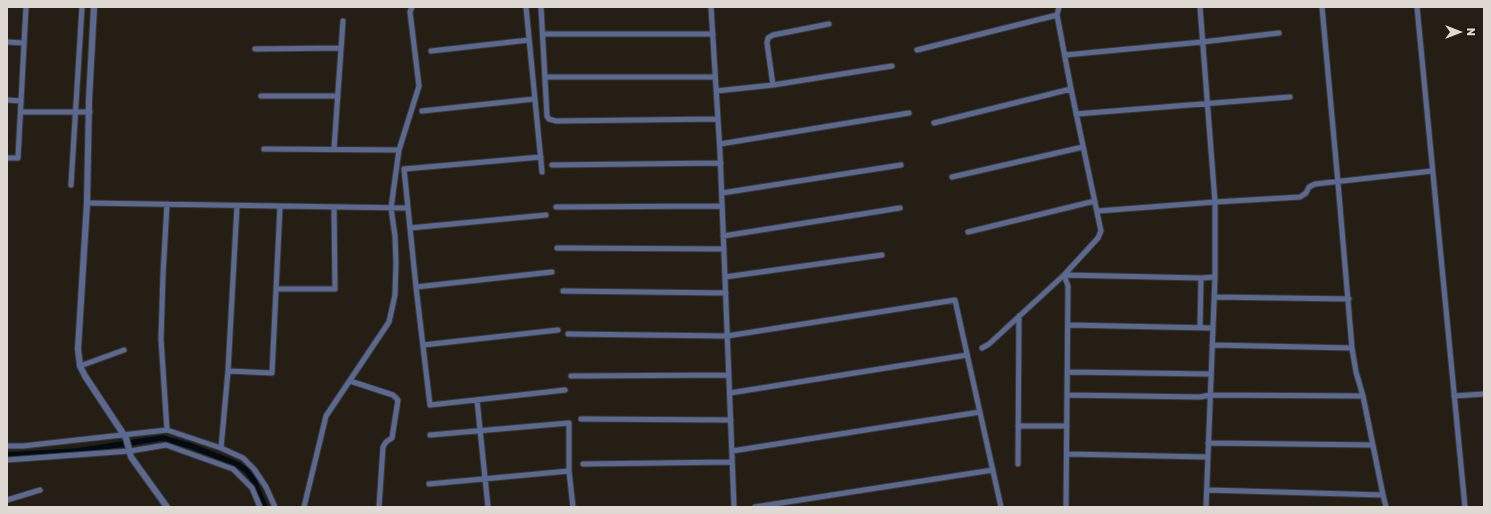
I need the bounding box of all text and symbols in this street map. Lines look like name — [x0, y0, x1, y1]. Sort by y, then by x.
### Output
north arrow — [1439, 12, 1479, 52]
text: N — [1465, 28, 1478, 36]

